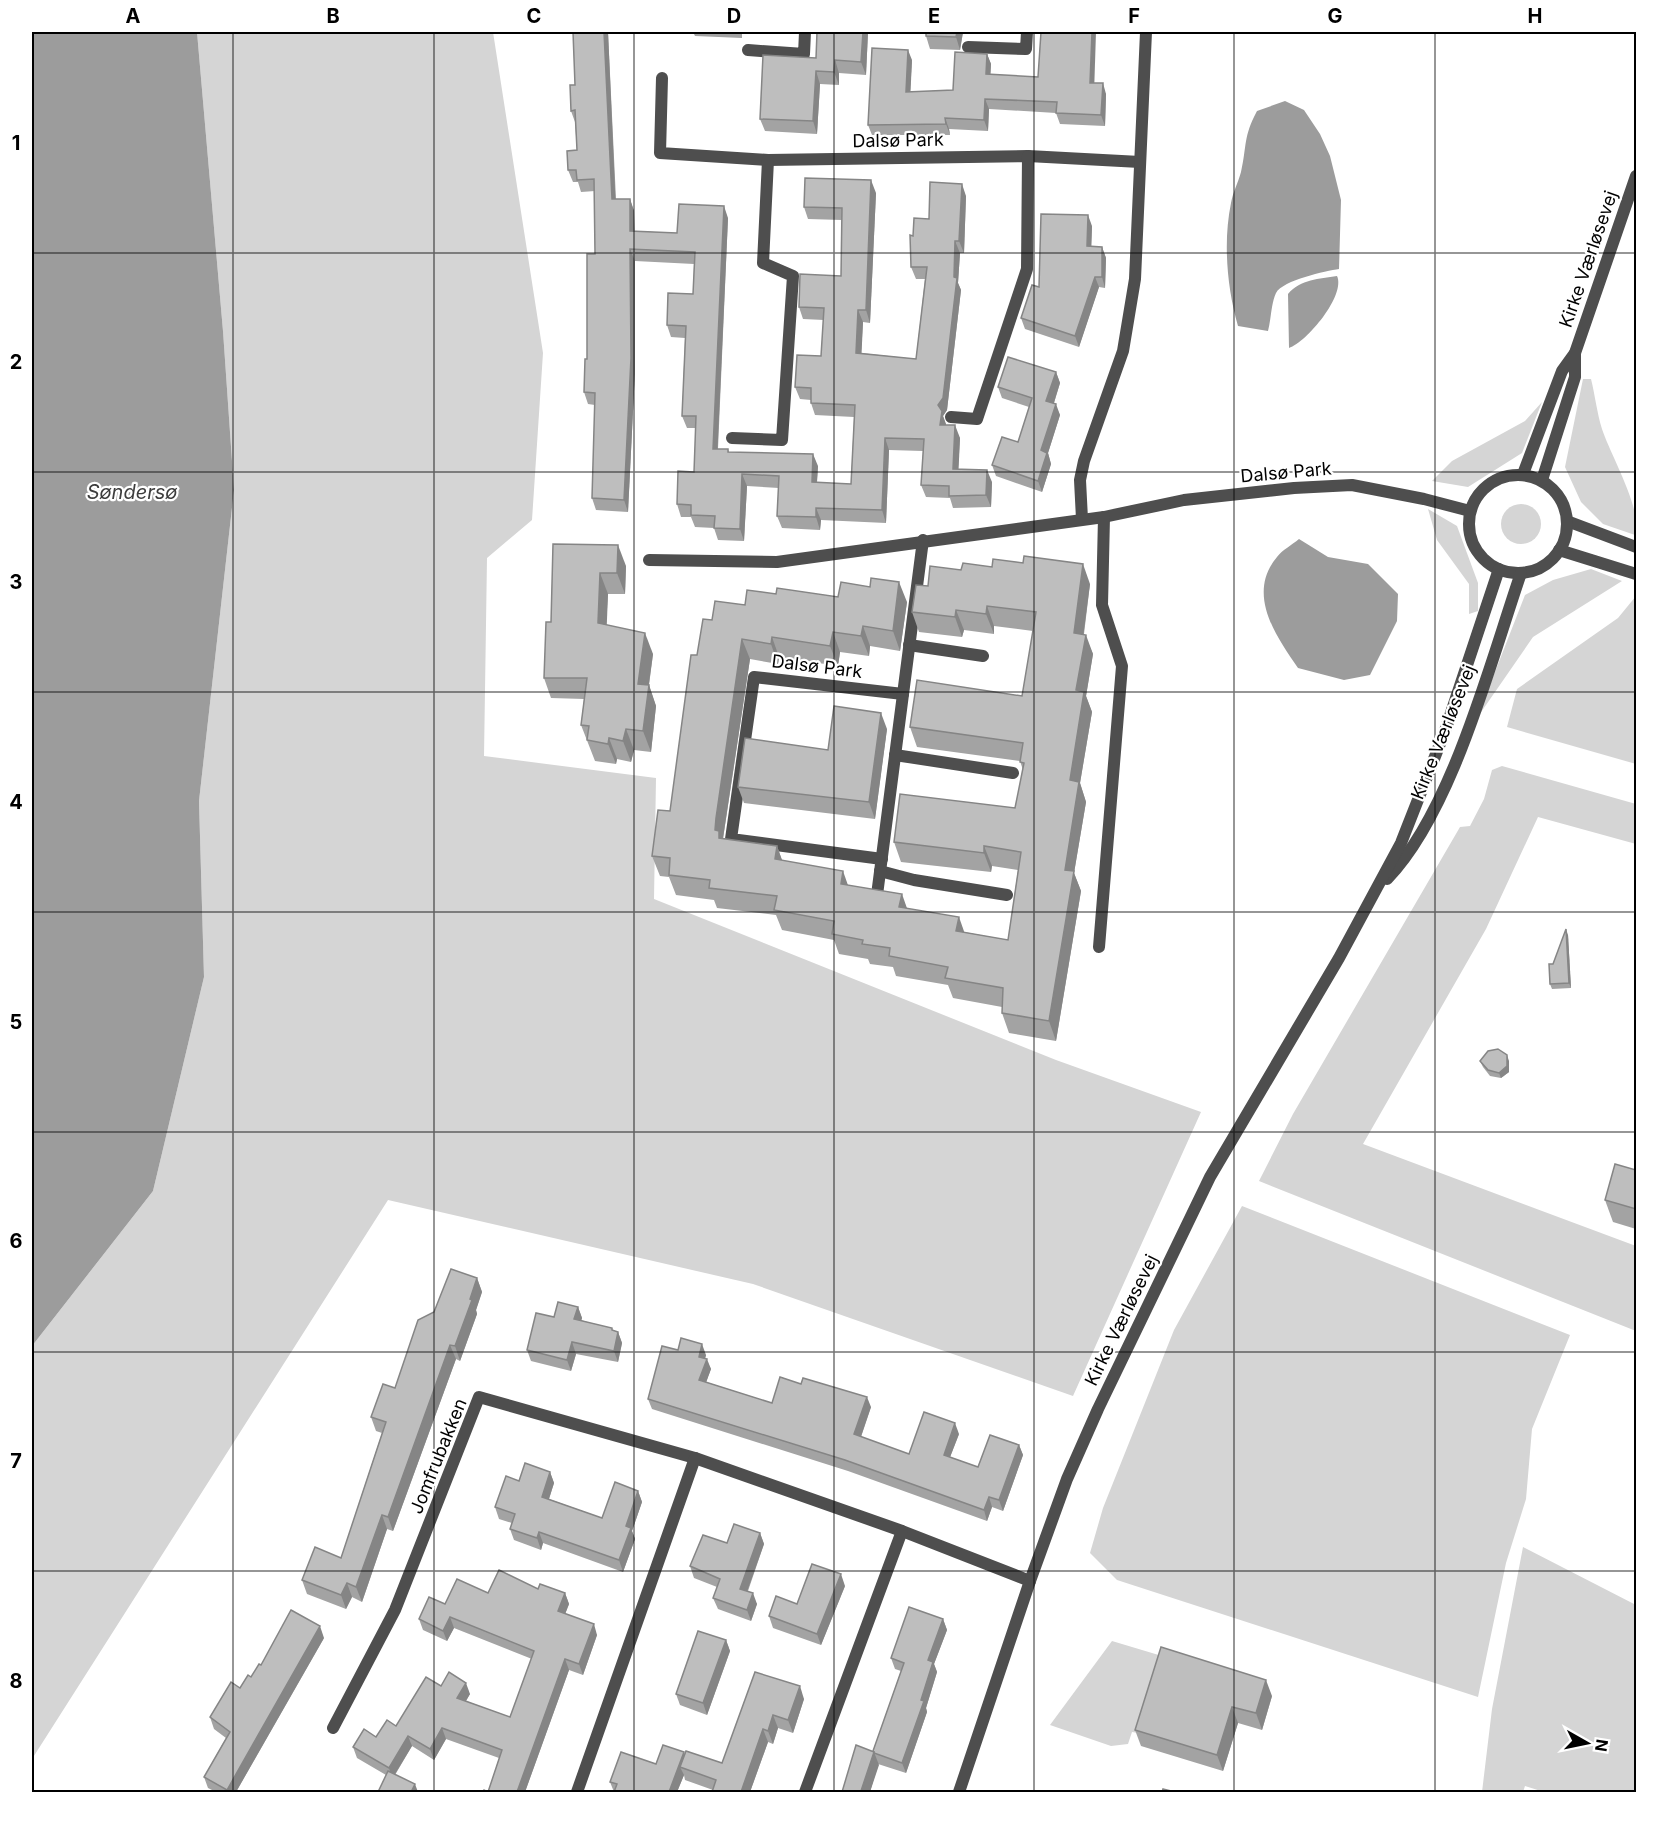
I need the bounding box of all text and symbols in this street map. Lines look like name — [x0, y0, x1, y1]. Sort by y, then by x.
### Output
text: A — [126, 4, 141, 28]
text: B — [326, 4, 340, 28]
text: C — [527, 4, 541, 28]
text: D — [727, 4, 741, 28]
text: E — [928, 4, 940, 28]
text: F — [1128, 4, 1140, 28]
text: G — [1327, 4, 1343, 28]
text: H — [1528, 4, 1542, 28]
street label: Dalsø Park — [852, 129, 944, 151]
text: 1 — [12, 131, 20, 155]
street label: Kirke Værløsevej — [1555, 188, 1621, 330]
text: 2 — [10, 350, 22, 374]
street label: Dalsø Park — [1240, 458, 1333, 486]
water label: Søndersø — [87, 480, 177, 504]
text: 3 — [10, 570, 22, 594]
street label: Dalsø Park — [770, 650, 864, 682]
street label: Kirke Værløsevej — [1406, 662, 1480, 802]
text: 4 — [9, 790, 23, 814]
text: 5 — [10, 1010, 22, 1034]
text: 6 — [10, 1229, 23, 1253]
street label: Kirke Værløsevej — [1080, 1251, 1162, 1389]
street label: Jomfrubakken — [405, 1395, 471, 1517]
text: 7 — [10, 1449, 22, 1473]
text: 8 — [9, 1669, 23, 1693]
north arrow — [1557, 1713, 1617, 1773]
text: N — [1591, 1738, 1613, 1753]

